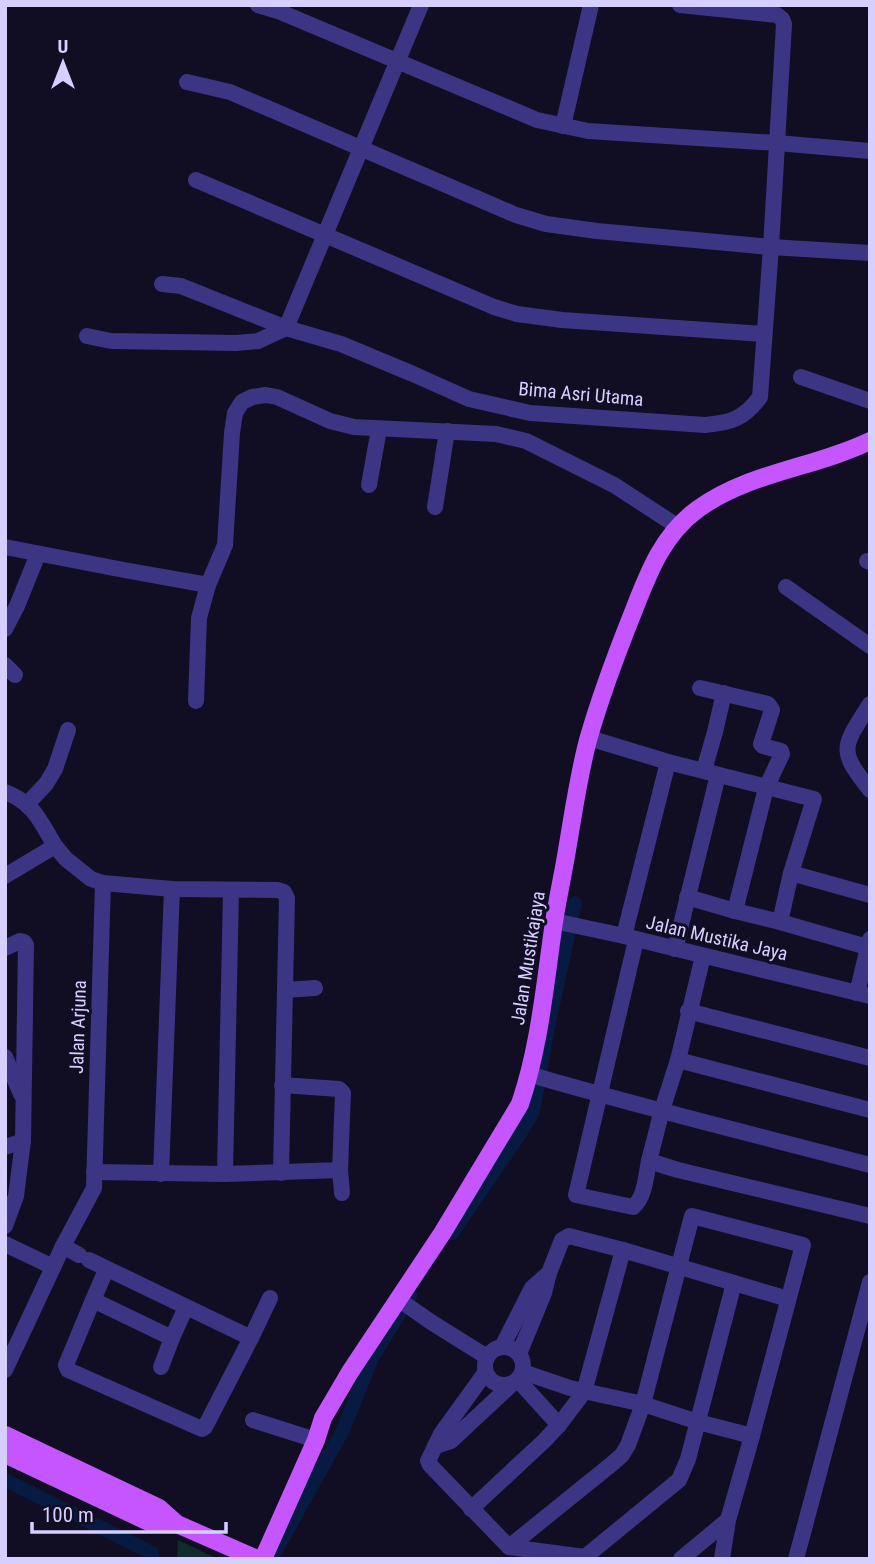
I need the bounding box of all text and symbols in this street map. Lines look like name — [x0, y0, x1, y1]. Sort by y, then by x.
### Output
north arrow — [28, 28, 98, 98]
text: U — [58, 35, 68, 58]
street label: Bima Asri Utama — [518, 377, 644, 411]
street label: Jalan Mustikajaya — [506, 889, 550, 1027]
street label: Jalan Mustika Jaya — [644, 911, 790, 965]
street label: Jalan Arjuna — [65, 980, 91, 1074]
scale bar — [32, 1490, 226, 1534]
text: 100 m — [42, 1503, 94, 1527]

